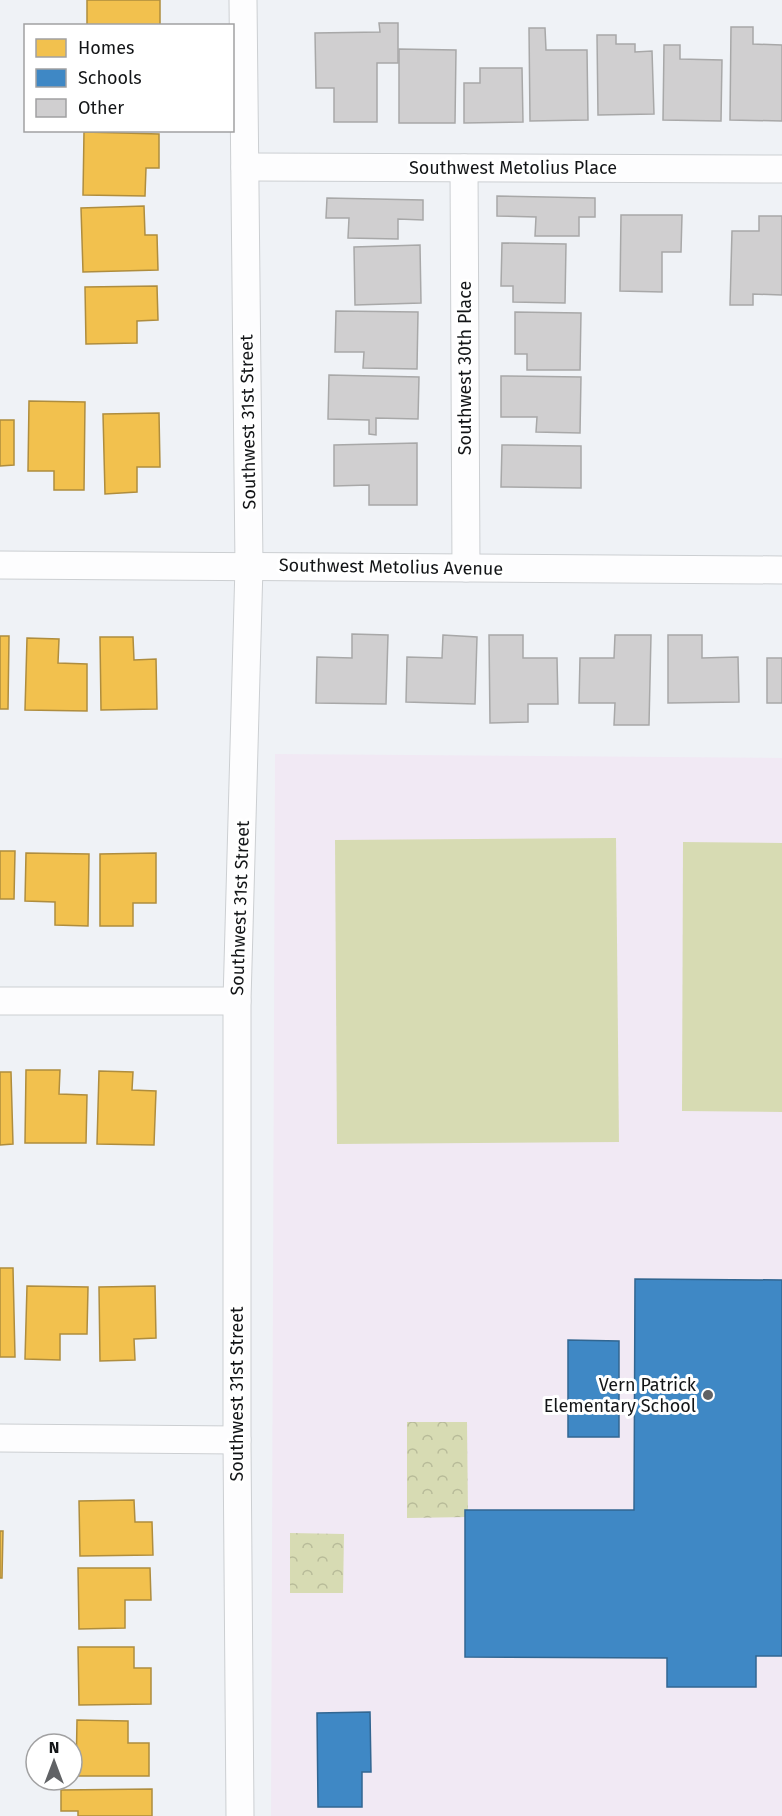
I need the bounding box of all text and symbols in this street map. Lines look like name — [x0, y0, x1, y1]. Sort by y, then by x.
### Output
legend — [24, 24, 234, 132]
text: Homes — [78, 37, 134, 59]
text: Schools — [78, 67, 142, 89]
text: Other — [78, 97, 124, 119]
street label: Southwest Metolius Place — [409, 157, 617, 179]
street label: Southwest 30th Place — [454, 281, 476, 455]
street label: Southwest 31st Street — [235, 334, 261, 510]
street label: Southwest Metolius Avenue — [279, 554, 503, 580]
street label: Southwest 31st Street — [226, 820, 254, 996]
street label: Southwest 31st Street — [226, 1306, 248, 1482]
place label: Vern Patrick Elementary School — [544, 1374, 697, 1417]
marker: Vern Patrick Elementary School — [701, 1388, 715, 1402]
north arrow — [24, 1732, 84, 1792]
text: N — [49, 1738, 59, 1757]

